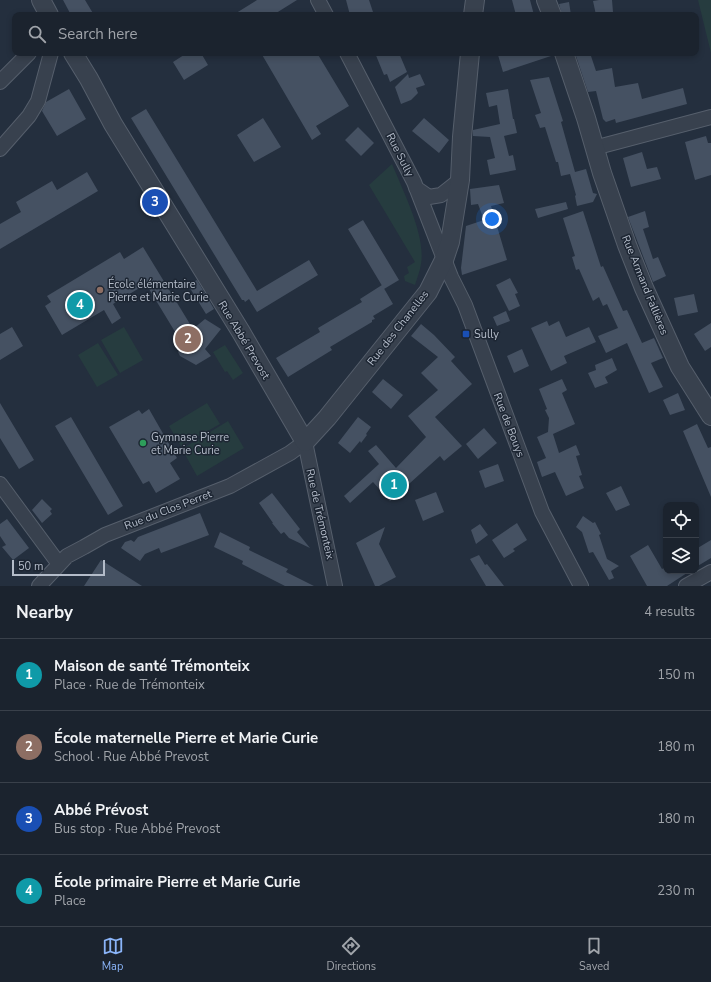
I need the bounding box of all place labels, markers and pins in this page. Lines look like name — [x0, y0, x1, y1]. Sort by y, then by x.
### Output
pin: 3 — [142, 187, 168, 217]
place label: École élémentaire Pierre et Marie Curie — [108, 276, 209, 305]
marker: École élémentaire Pierre et Marie Curie — [95, 285, 105, 295]
pin: 4 — [67, 290, 93, 320]
pin: 2 — [175, 324, 201, 354]
place label: Sully — [474, 327, 499, 342]
marker: Sully — [461, 329, 471, 339]
place label: Gymnase Pierre et Marie Curie — [151, 430, 229, 458]
marker: Gymnase Pierre et Marie Curie — [138, 438, 148, 448]
pin: 1 — [381, 470, 407, 500]

